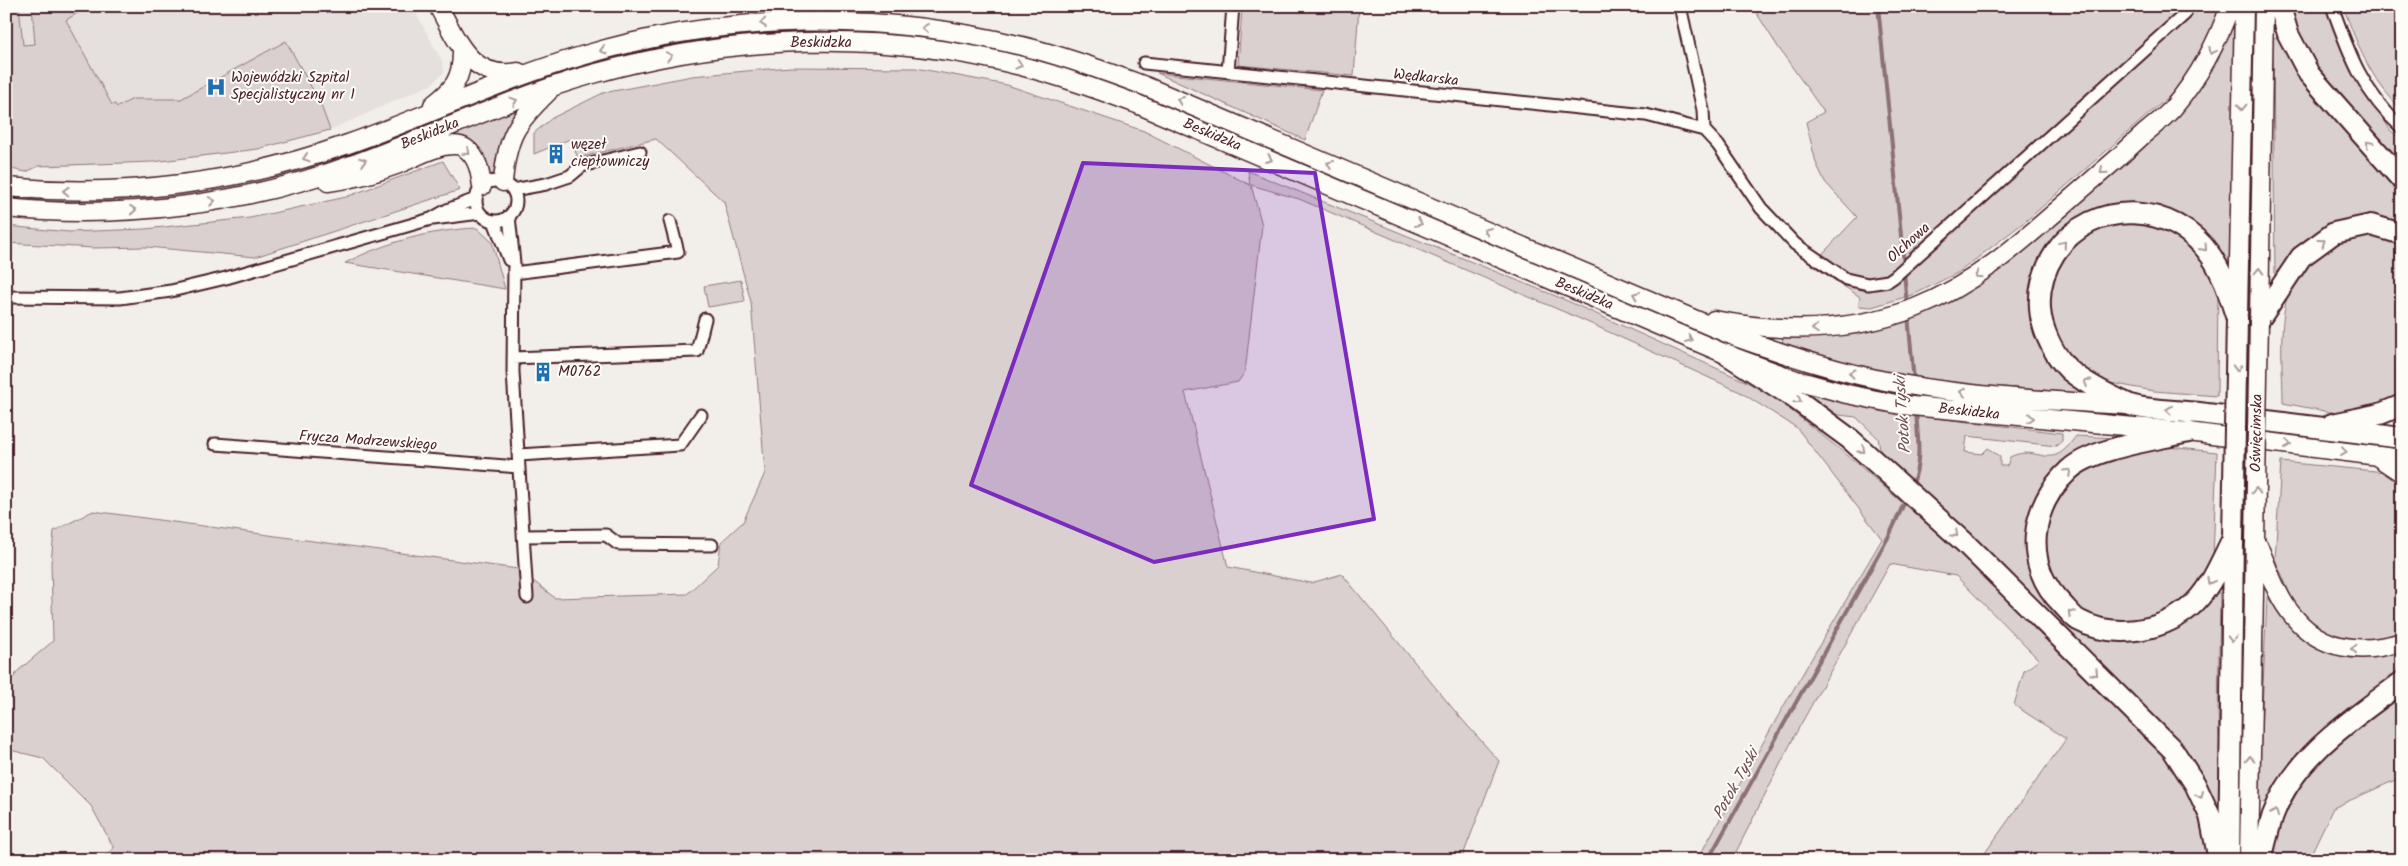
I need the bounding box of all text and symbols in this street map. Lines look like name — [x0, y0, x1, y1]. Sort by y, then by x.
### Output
one-way arrow — [759, 18, 767, 29]
one-way arrow — [921, 23, 929, 34]
street label: Beskidzka — [790, 31, 852, 55]
one-way arrow — [599, 44, 607, 55]
one-way arrow — [2208, 46, 2218, 55]
one-way arrow — [664, 52, 673, 62]
one-way arrow — [1015, 60, 1023, 70]
street label: Wędkarska — [1392, 63, 1460, 93]
place label: Wojewódzki Szpital Specjalistyczny nr 1 — [231, 66, 355, 107]
hospital icon: Wojewódzki Szpital Specjalistyczny nr 1 — [205, 76, 227, 98]
one-way arrow — [1176, 96, 1185, 107]
one-way arrow — [510, 97, 518, 107]
one-way arrow — [2237, 104, 2247, 112]
street label: Beskidzka — [397, 111, 463, 157]
street label: Beskidzka — [1179, 112, 1245, 158]
place label: węzeł ciepłowniczy — [571, 133, 650, 174]
one-way arrow — [2366, 141, 2375, 150]
building icon: węzeł ciepłowniczy — [545, 143, 567, 165]
one-way arrow — [462, 146, 471, 155]
one-way arrow — [302, 152, 311, 162]
one-way arrow — [1264, 153, 1273, 164]
one-way arrow — [359, 156, 367, 166]
one-way arrow — [1326, 159, 1335, 170]
one-way arrow — [2100, 165, 2109, 174]
one-way arrow — [62, 185, 70, 196]
one-way arrow — [207, 196, 216, 206]
one-way arrow — [129, 204, 137, 215]
one-way arrow — [1414, 216, 1423, 227]
street label: Olchowa — [1882, 217, 1936, 269]
one-way arrow — [1483, 227, 1492, 238]
one-way arrow — [2316, 239, 2325, 248]
one-way arrow — [2057, 241, 2065, 250]
one-way arrow — [2198, 242, 2207, 251]
one-way arrow — [2254, 267, 2264, 274]
one-way arrow — [1975, 268, 1984, 278]
street label: Beskidzka — [1551, 271, 1617, 317]
one-way arrow — [1632, 291, 1641, 301]
one-way arrow — [1810, 323, 1818, 334]
one-way arrow — [1684, 333, 1693, 343]
place label: M0762 — [558, 360, 601, 384]
building icon: M0762 — [532, 361, 554, 383]
one-way arrow — [2231, 364, 2242, 372]
one-way arrow — [1847, 368, 1856, 379]
water label: Potok Tyski — [1888, 372, 1918, 455]
one-way arrow — [2084, 379, 2093, 389]
one-way arrow — [1959, 387, 1967, 398]
one-way arrow — [1793, 394, 1802, 403]
street label: Oświęcimska — [2244, 394, 2270, 472]
street label: Beskidzka — [1937, 397, 2001, 427]
one-way arrow — [2165, 405, 2173, 416]
one-way arrow — [2027, 413, 2035, 424]
street label: Frycza Modrzewskiego — [298, 424, 438, 458]
one-way arrow — [2284, 439, 2292, 449]
one-way arrow — [1856, 444, 1865, 453]
one-way arrow — [2341, 446, 2349, 457]
one-way arrow — [2062, 469, 2071, 478]
one-way arrow — [2251, 487, 2261, 494]
one-way arrow — [1949, 528, 1958, 536]
one-way arrow — [2206, 576, 2216, 585]
one-way arrow — [2068, 610, 2077, 619]
one-way arrow — [2227, 636, 2237, 643]
one-way arrow — [2350, 643, 2358, 654]
one-way arrow — [2090, 667, 2099, 676]
water label: Potok Tyski — [1706, 741, 1767, 824]
one-way arrow — [2245, 754, 2255, 762]
one-way arrow — [2194, 790, 2205, 799]
one-way arrow — [2269, 809, 2279, 818]

